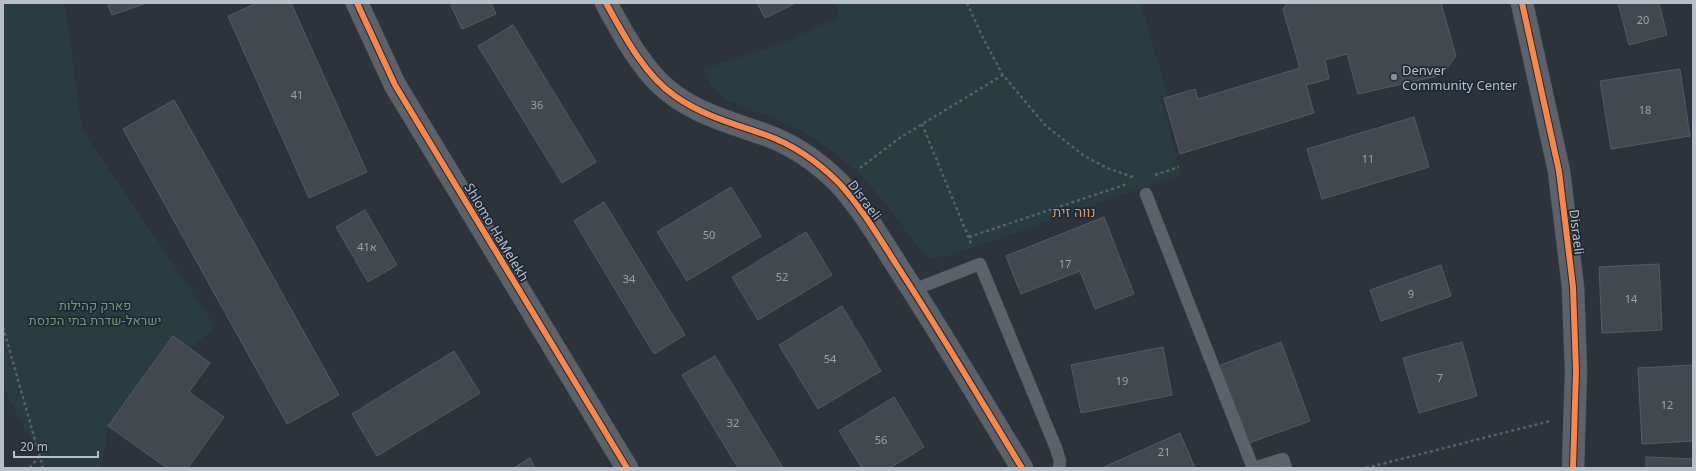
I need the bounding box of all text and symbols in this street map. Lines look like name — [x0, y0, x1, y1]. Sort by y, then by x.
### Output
house number: 20 — [1637, 12, 1649, 27]
place label: Denver Community Center — [1402, 61, 1518, 94]
marker: Denver Community Center — [1389, 72, 1399, 82]
house number: 41 — [291, 87, 303, 102]
house number: 36 — [531, 97, 543, 112]
house number: 18 — [1639, 102, 1651, 117]
house number: 11 — [1362, 151, 1374, 166]
street label: Disraeli — [844, 176, 886, 224]
street label: Shlomo HaMelekh — [461, 180, 533, 284]
district label: נווה זית — [1052, 202, 1096, 221]
street label: Disraeli — [1565, 208, 1589, 256]
house number: 50 — [703, 227, 715, 242]
house number: 41א — [357, 239, 377, 254]
house number: 17 — [1059, 256, 1071, 271]
house number: 52 — [776, 269, 788, 284]
house number: 34 — [623, 271, 636, 286]
house number: 9 — [1408, 286, 1414, 301]
house number: 14 — [1625, 291, 1638, 306]
park label: פארק קהילות ישראל-שדרת בתי הכנסת — [29, 296, 161, 329]
house number: 54 — [824, 351, 837, 366]
house number: 7 — [1437, 370, 1443, 385]
house number: 19 — [1116, 373, 1128, 388]
house number: 12 — [1661, 397, 1673, 412]
house number: 32 — [727, 415, 739, 430]
house number: 56 — [875, 432, 887, 447]
scale bar — [14, 433, 98, 459]
text: 20 m — [20, 438, 48, 455]
house number: 21 — [1158, 444, 1170, 459]

